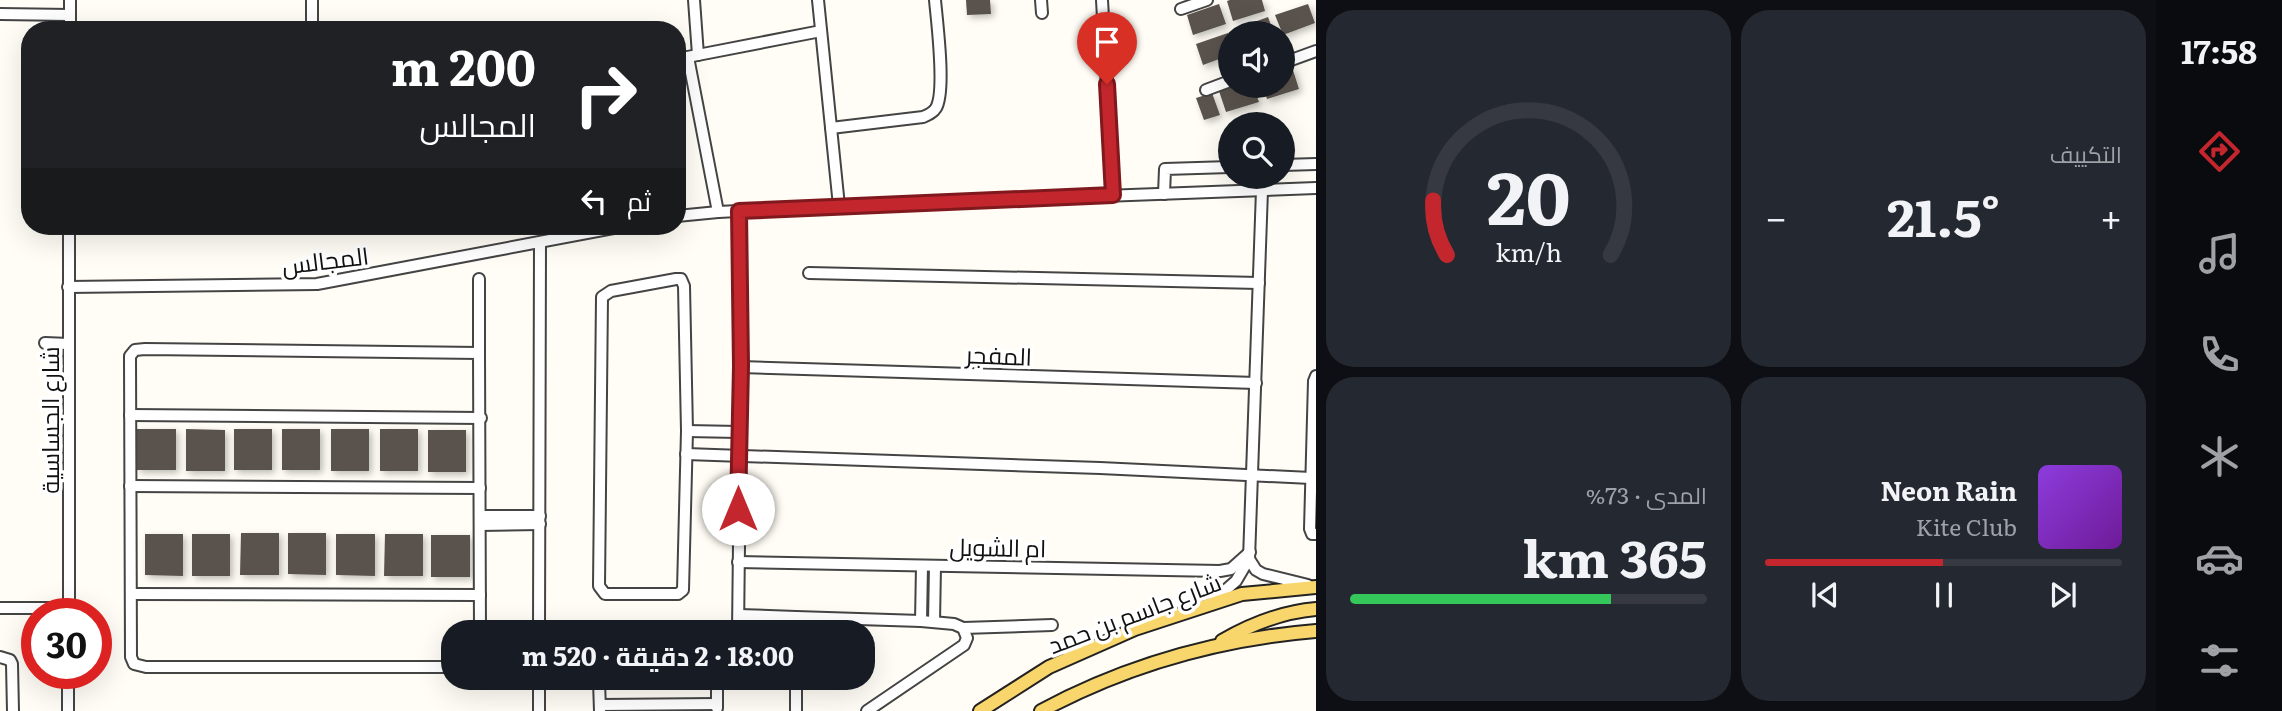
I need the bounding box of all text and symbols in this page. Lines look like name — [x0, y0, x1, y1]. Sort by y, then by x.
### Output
pin — [1077, 12.0, 1137, 84]
map controls — [1218, 21, 1295, 189]
button: sound — [1218, 21, 1295, 98]
icon: arrive — [1088, 23, 1126, 61]
text: 17:58 — [2181, 26, 2257, 74]
text: 200 m — [391, 28, 536, 101]
icon: right — [560, 49, 651, 140]
text: المجالس — [420, 99, 536, 147]
button: search — [1218, 112, 1295, 189]
icon: directions — [2195, 127, 2244, 176]
text: التكييف — [2050, 136, 2122, 170]
text: 20 — [1487, 139, 1570, 247]
text: 21.5° — [1887, 176, 2000, 253]
text: ثم — [627, 180, 651, 219]
icon: left — [575, 182, 613, 220]
text: − — [1765, 187, 1787, 244]
text: + — [2100, 187, 2122, 244]
icon: music — [2195, 229, 2244, 278]
text: km/h — [1495, 232, 1562, 269]
street label: المجالس — [280, 236, 370, 282]
icon: phone — [2195, 330, 2244, 379]
street label: المفجر — [963, 335, 1033, 373]
street label: شارع الجساسية — [31, 346, 67, 494]
icon: climate — [2195, 432, 2244, 481]
text: Neon Rain — [1880, 470, 2017, 509]
position arrow — [701, 472, 775, 546]
text: المدى · 73% — [1586, 477, 1707, 511]
text: Kite Club — [1916, 509, 2017, 543]
text: 365 km — [1523, 517, 1707, 594]
street label: ام الشويل — [949, 528, 1047, 565]
icon: car — [2195, 534, 2244, 583]
street label: شارع جاسم بن حمد — [1043, 563, 1226, 662]
icon: previous — [1806, 576, 1844, 614]
icon: pause — [1925, 576, 1963, 614]
icon: next — [2044, 576, 2082, 614]
speed limit sign: 30 — [21, 598, 112, 689]
text: 18:00 · 2 دقيقة · 520 m — [522, 635, 794, 674]
icon: filters — [2195, 636, 2244, 685]

